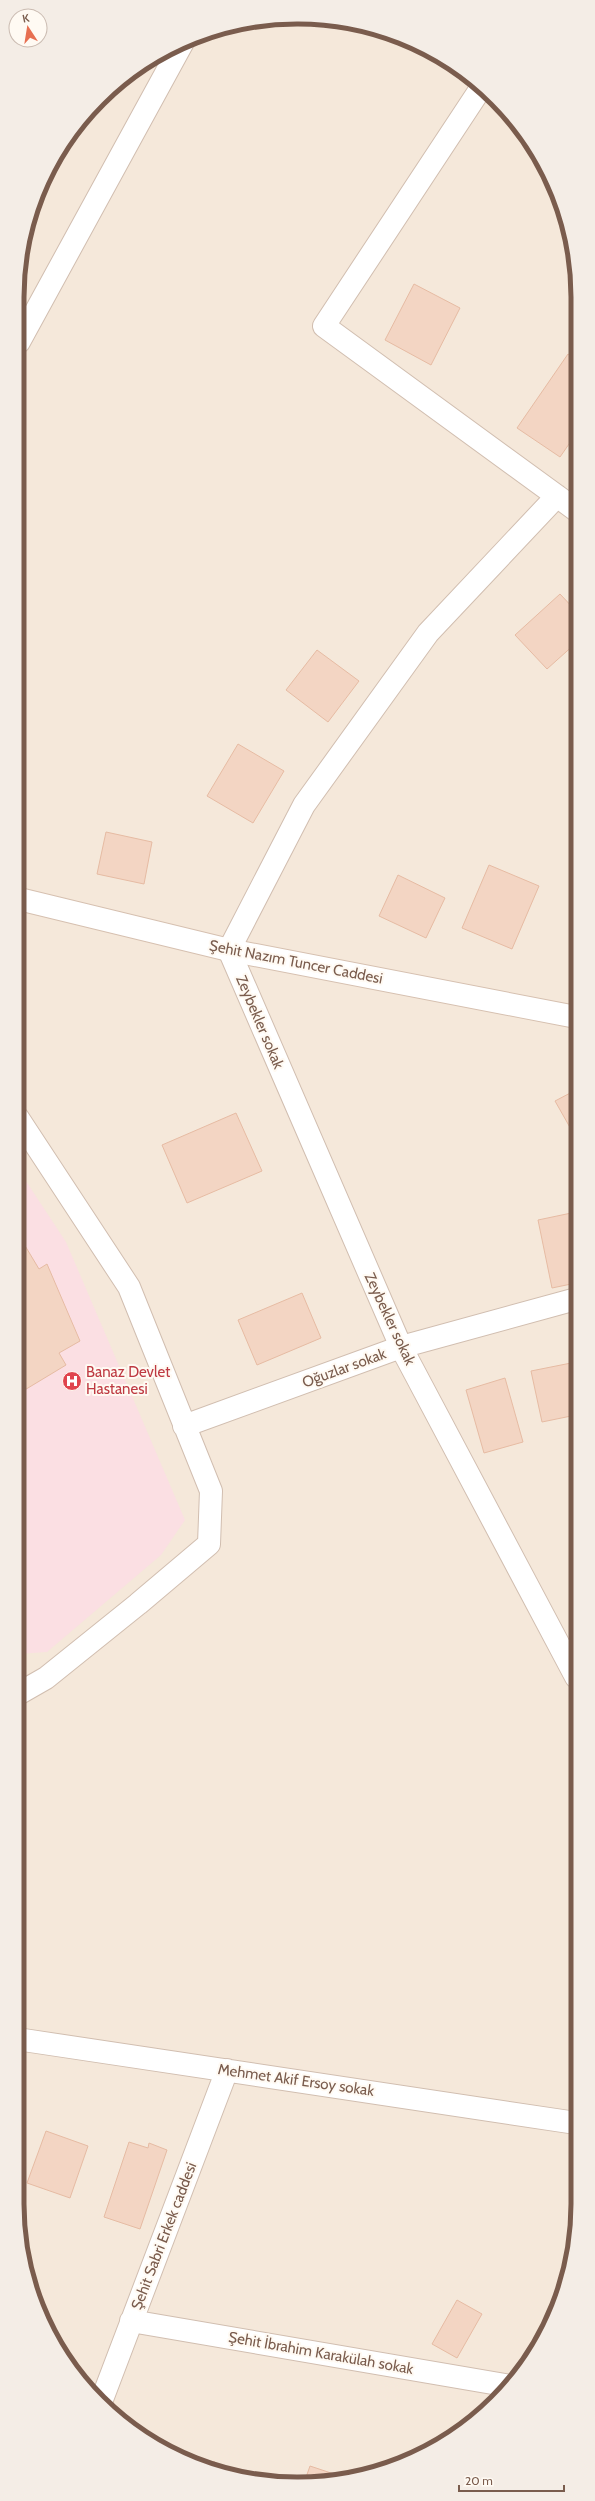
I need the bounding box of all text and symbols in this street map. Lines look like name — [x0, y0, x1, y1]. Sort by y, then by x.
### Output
north arrow — [8, 8, 48, 48]
text: K — [21, 11, 31, 26]
street label: Şehit Nazım Tuncer Caddesi — [208, 936, 384, 988]
street label: Zeybekler sokak — [232, 972, 288, 1072]
street label: Zeybekler sokak — [361, 1270, 419, 1368]
street label: Oğuzlar sokak — [300, 1344, 389, 1391]
place label: Banaz Devlet Hastanesi — [86, 1363, 170, 1398]
hospital icon: Banaz Devlet Hastanesi — [61, 1370, 83, 1392]
street label: Mehmet Akif Ersoy sokak — [217, 2060, 376, 2100]
street label: Şehit Sabri Erkek caddesi — [128, 2160, 200, 2312]
street label: Şehit İbrahim Karakülah sokak — [227, 2327, 415, 2378]
scale bar — [459, 2467, 564, 2493]
text: 20 m — [465, 2473, 493, 2488]

